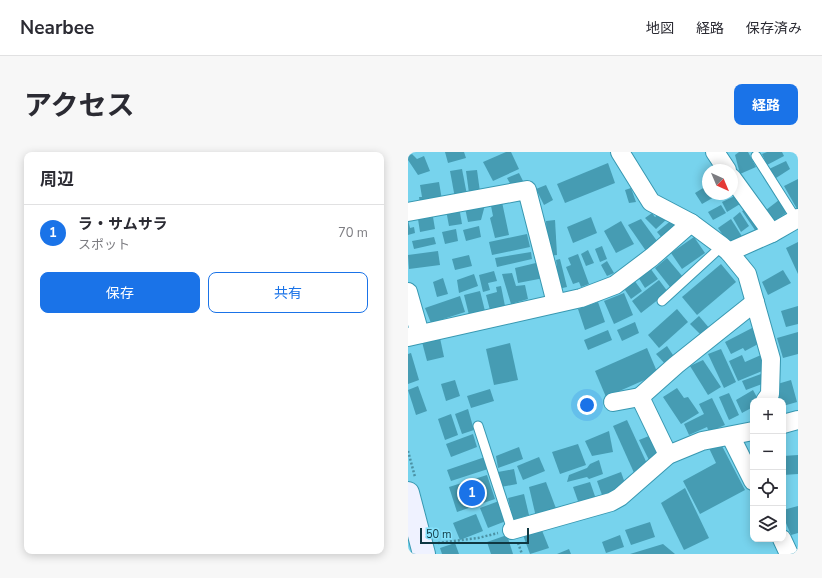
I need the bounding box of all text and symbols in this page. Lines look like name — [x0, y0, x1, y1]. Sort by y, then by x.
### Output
text: Nearbee — [20, 15, 94, 41]
text: 地図 — [646, 19, 674, 38]
text: 経路 — [696, 19, 724, 38]
text: 保存済み — [746, 19, 802, 38]
button: 経路 — [734, 84, 798, 125]
text: アクセス — [24, 87, 135, 125]
north arrow — [702, 164, 738, 200]
text: 周辺 — [40, 168, 74, 191]
text: ラ・サムサラ — [78, 214, 168, 234]
text: 1 — [49, 224, 57, 242]
text: 70 m — [338, 224, 368, 242]
text: スポット — [78, 236, 130, 254]
button: 保存 — [40, 272, 200, 313]
button: 共有 — [208, 272, 368, 313]
your location — [577, 395, 597, 415]
map controls — [750, 398, 786, 542]
button: + — [750, 398, 786, 434]
button: − — [750, 434, 786, 470]
button: locate — [750, 470, 786, 506]
pin: 1 — [459, 478, 485, 508]
button: layers — [750, 506, 786, 542]
scale bar — [420, 526, 529, 545]
text: 50 m — [426, 527, 451, 542]

